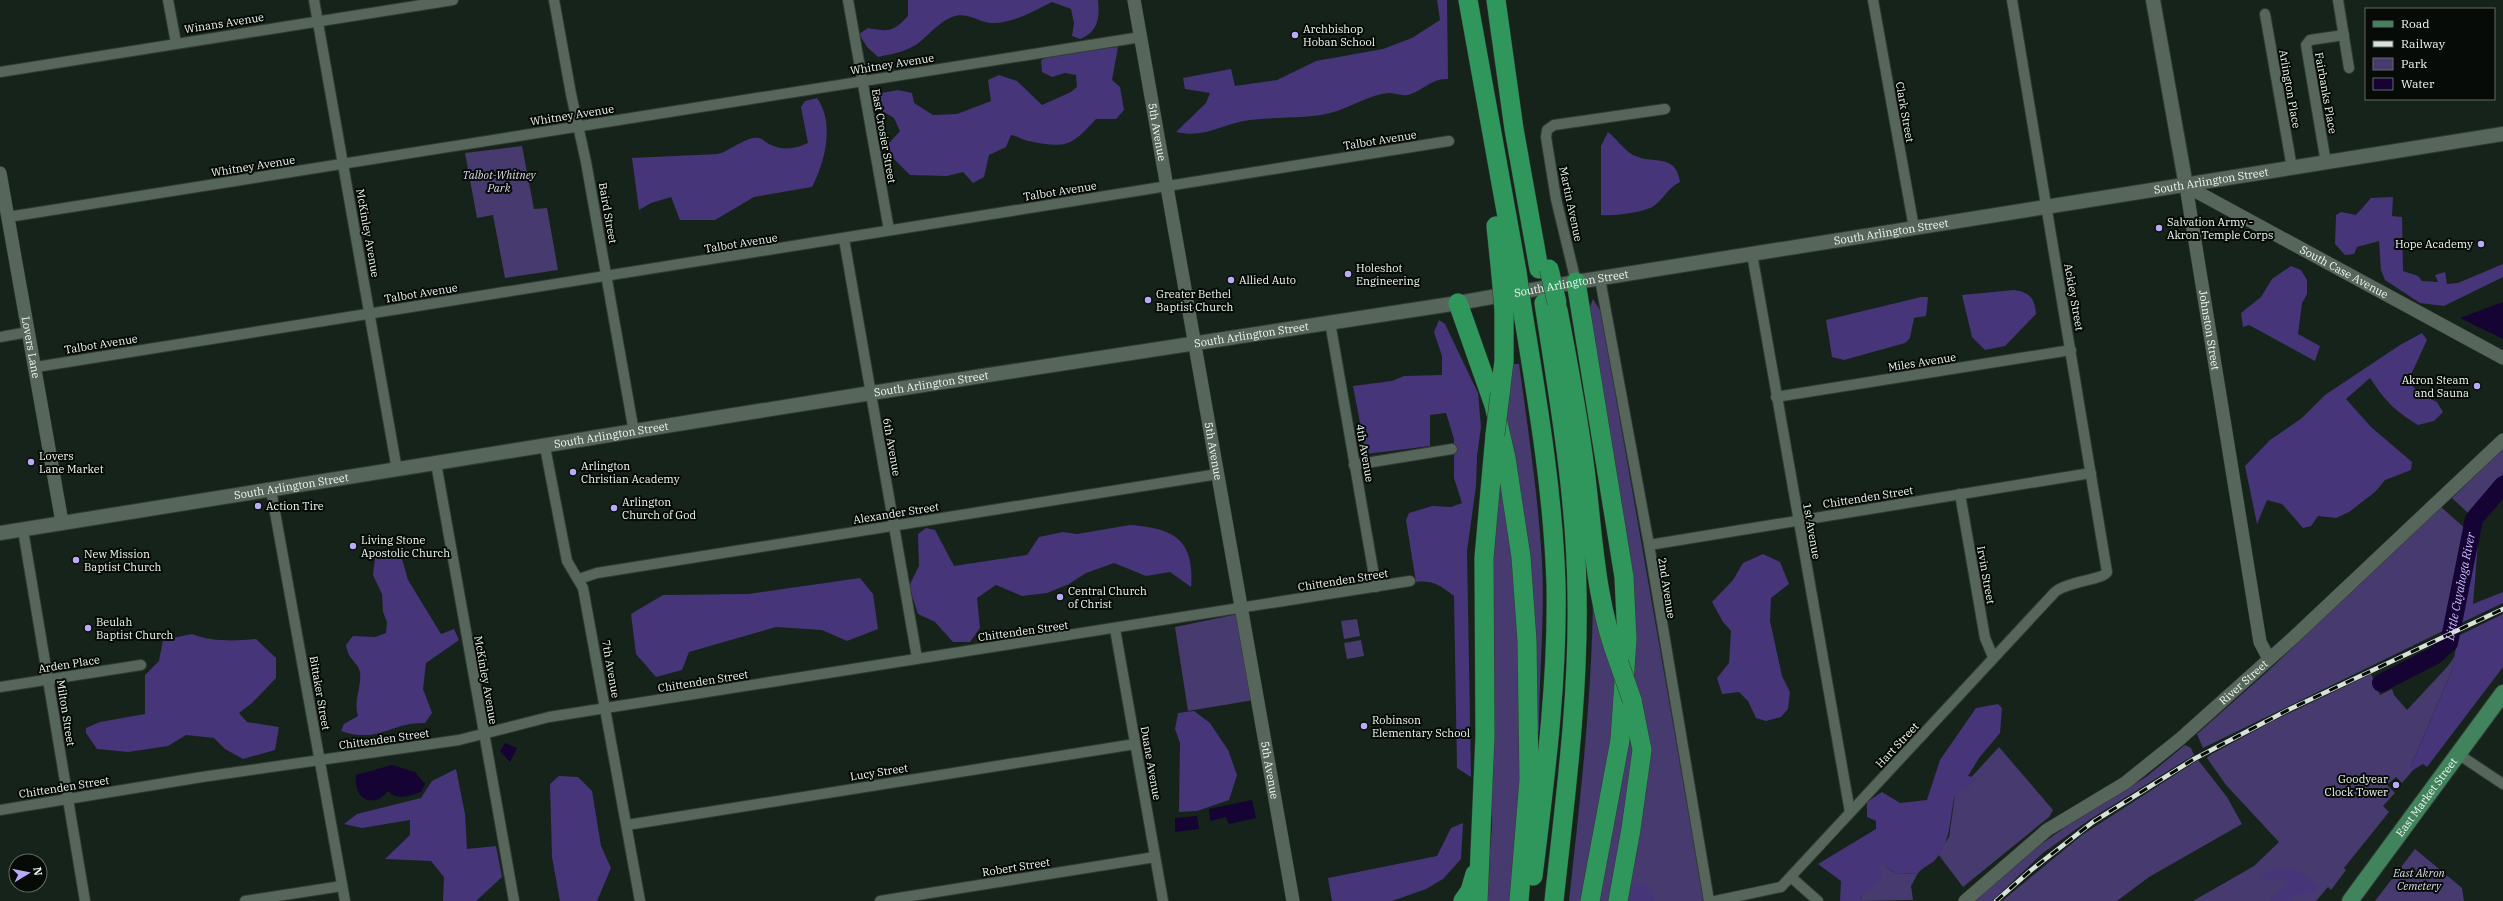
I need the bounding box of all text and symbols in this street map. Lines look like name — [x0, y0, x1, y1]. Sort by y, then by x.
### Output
legend — [2365, 8, 2495, 100]
street label: Winans Avenue — [183, 10, 265, 36]
text: Road — [2401, 16, 2430, 31]
place label: Archbishop Hoban School — [1303, 22, 1375, 49]
marker: Archbishop Hoban School — [1290, 30, 1300, 40]
text: Railway — [2401, 36, 2446, 51]
street label: Arlington Place — [2276, 49, 2304, 129]
street label: Whitney Avenue — [849, 50, 935, 78]
street label: Fairbanks Place — [2312, 51, 2340, 135]
text: Park — [2401, 56, 2427, 71]
text: Water — [2401, 76, 2435, 91]
street label: Clark Street — [1893, 81, 1917, 143]
street label: East Crosier Street — [869, 88, 899, 185]
street label: Whitney Avenue — [529, 101, 615, 129]
street label: 5th Avenue — [1145, 102, 1169, 162]
street label: Talbot Avenue — [1342, 127, 1418, 153]
street label: Whitney Avenue — [210, 152, 296, 180]
street label: Martin Avenue — [1556, 165, 1586, 243]
street label: South Arlington Street — [2153, 165, 2269, 197]
park label: Talbot-Whitney Park — [462, 168, 537, 195]
street label: Talbot Avenue — [1022, 178, 1098, 204]
street label: Baird Street — [596, 181, 620, 245]
street label: McKinley Avenue — [353, 188, 383, 279]
place label: Salvation Army - Akron Temple Corps — [2167, 215, 2273, 242]
street label: South Arlington Street — [1833, 216, 1949, 248]
marker: Salvation Army - Akron Temple Corps — [2154, 223, 2164, 233]
street label: Talbot Avenue — [703, 230, 779, 256]
place label: Hope Academy — [2395, 237, 2473, 251]
marker: Hope Academy — [2476, 239, 2486, 249]
street label: South Case Avenue — [2298, 242, 2391, 302]
place label: Holeshot Engineering — [1356, 261, 1420, 288]
street label: Ackley Street — [2061, 262, 2087, 332]
street label: South Arlington Street — [1513, 267, 1629, 300]
marker: Holeshot Engineering — [1343, 269, 1353, 279]
place label: Allied Auto — [1239, 273, 1296, 287]
marker: Allied Auto — [1226, 275, 1236, 285]
street label: Talbot Avenue — [383, 280, 459, 306]
place label: Greater Bethel Baptist Church — [1156, 287, 1234, 314]
street label: Johnston Street — [2196, 289, 2223, 371]
marker: Greater Bethel Baptist Church — [1143, 295, 1153, 305]
street label: Lovers Lane — [19, 315, 43, 379]
street label: South Arlington Street — [1193, 319, 1310, 350]
street label: Talbot Avenue — [63, 331, 139, 357]
street label: Miles Avenue — [1887, 350, 1957, 374]
street label: South Arlington Street — [873, 368, 989, 399]
place label: Akron Steam and Sauna — [2402, 373, 2470, 400]
marker: Akron Steam and Sauna — [2472, 381, 2482, 391]
street label: 6th Avenue — [880, 417, 904, 477]
street label: South Arlington Street — [553, 419, 669, 451]
street label: 5th Avenue — [1202, 421, 1226, 481]
street label: 4th Avenue — [1353, 423, 1377, 483]
place label: Lovers Lane Market — [39, 449, 104, 476]
marker: Lovers Lane Market — [26, 457, 36, 467]
place label: Arlington Christian Academy — [581, 459, 680, 486]
marker: Arlington Christian Academy — [568, 467, 578, 477]
street label: South Arlington Street — [233, 470, 350, 502]
street label: Chittenden Street — [1822, 483, 1914, 511]
place label: Arlington Church of God — [622, 495, 696, 522]
place label: Action Tire — [266, 499, 324, 513]
street label: Alexander Street — [852, 499, 940, 527]
marker: Action Tire — [253, 501, 263, 511]
street label: 1st Avenue — [1800, 502, 1824, 560]
marker: Arlington Church of God — [609, 503, 619, 513]
water label: Little Cuyahoga River — [2442, 530, 2478, 643]
place label: Living Stone Apostolic Church — [361, 533, 450, 560]
marker: Living Stone Apostolic Church — [348, 541, 358, 551]
street label: Irvin Street — [1974, 545, 1998, 605]
place label: New Mission Baptist Church — [84, 547, 162, 574]
marker: New Mission Baptist Church — [71, 555, 81, 565]
street label: 2nd Avenue — [1655, 557, 1679, 620]
street label: Chittenden Street — [1297, 566, 1389, 594]
place label: Central Church of Christ — [1068, 584, 1147, 611]
marker: Central Church of Christ — [1055, 592, 1065, 602]
place label: Beulah Baptist Church — [96, 615, 174, 642]
street label: Chittenden Street — [977, 618, 1069, 644]
marker: Beulah Baptist Church — [83, 623, 93, 633]
street label: McKinley Avenue — [471, 635, 501, 726]
street label: 7th Avenue — [599, 639, 623, 699]
street label: Arden Place — [37, 652, 101, 676]
street label: Bittaker Street — [307, 655, 333, 731]
street label: River Street — [2216, 657, 2271, 708]
street label: Chittenden Street — [657, 667, 749, 695]
street label: Milton Street — [54, 679, 78, 747]
place label: Robinson Elementary School — [1372, 713, 1470, 740]
street label: Hart Street — [1872, 719, 1922, 771]
marker: Robinson Elementary School — [1359, 721, 1369, 731]
street label: Duane Avenue — [1138, 725, 1164, 801]
street label: Chittenden Street — [338, 726, 430, 752]
street label: 5th Avenue — [1258, 740, 1282, 800]
street label: East Market Street — [2393, 755, 2460, 839]
street label: Lucy Street — [849, 761, 909, 783]
place label: Goodyear Clock Tower — [2325, 772, 2388, 799]
street label: Chittenden Street — [18, 773, 110, 801]
marker: Goodyear Clock Tower — [2391, 780, 2401, 790]
north arrow — [8, 853, 48, 893]
street label: Robert Street — [981, 855, 1051, 879]
text: N — [30, 866, 46, 877]
park label: East Akron Cemetery — [2392, 866, 2446, 893]

